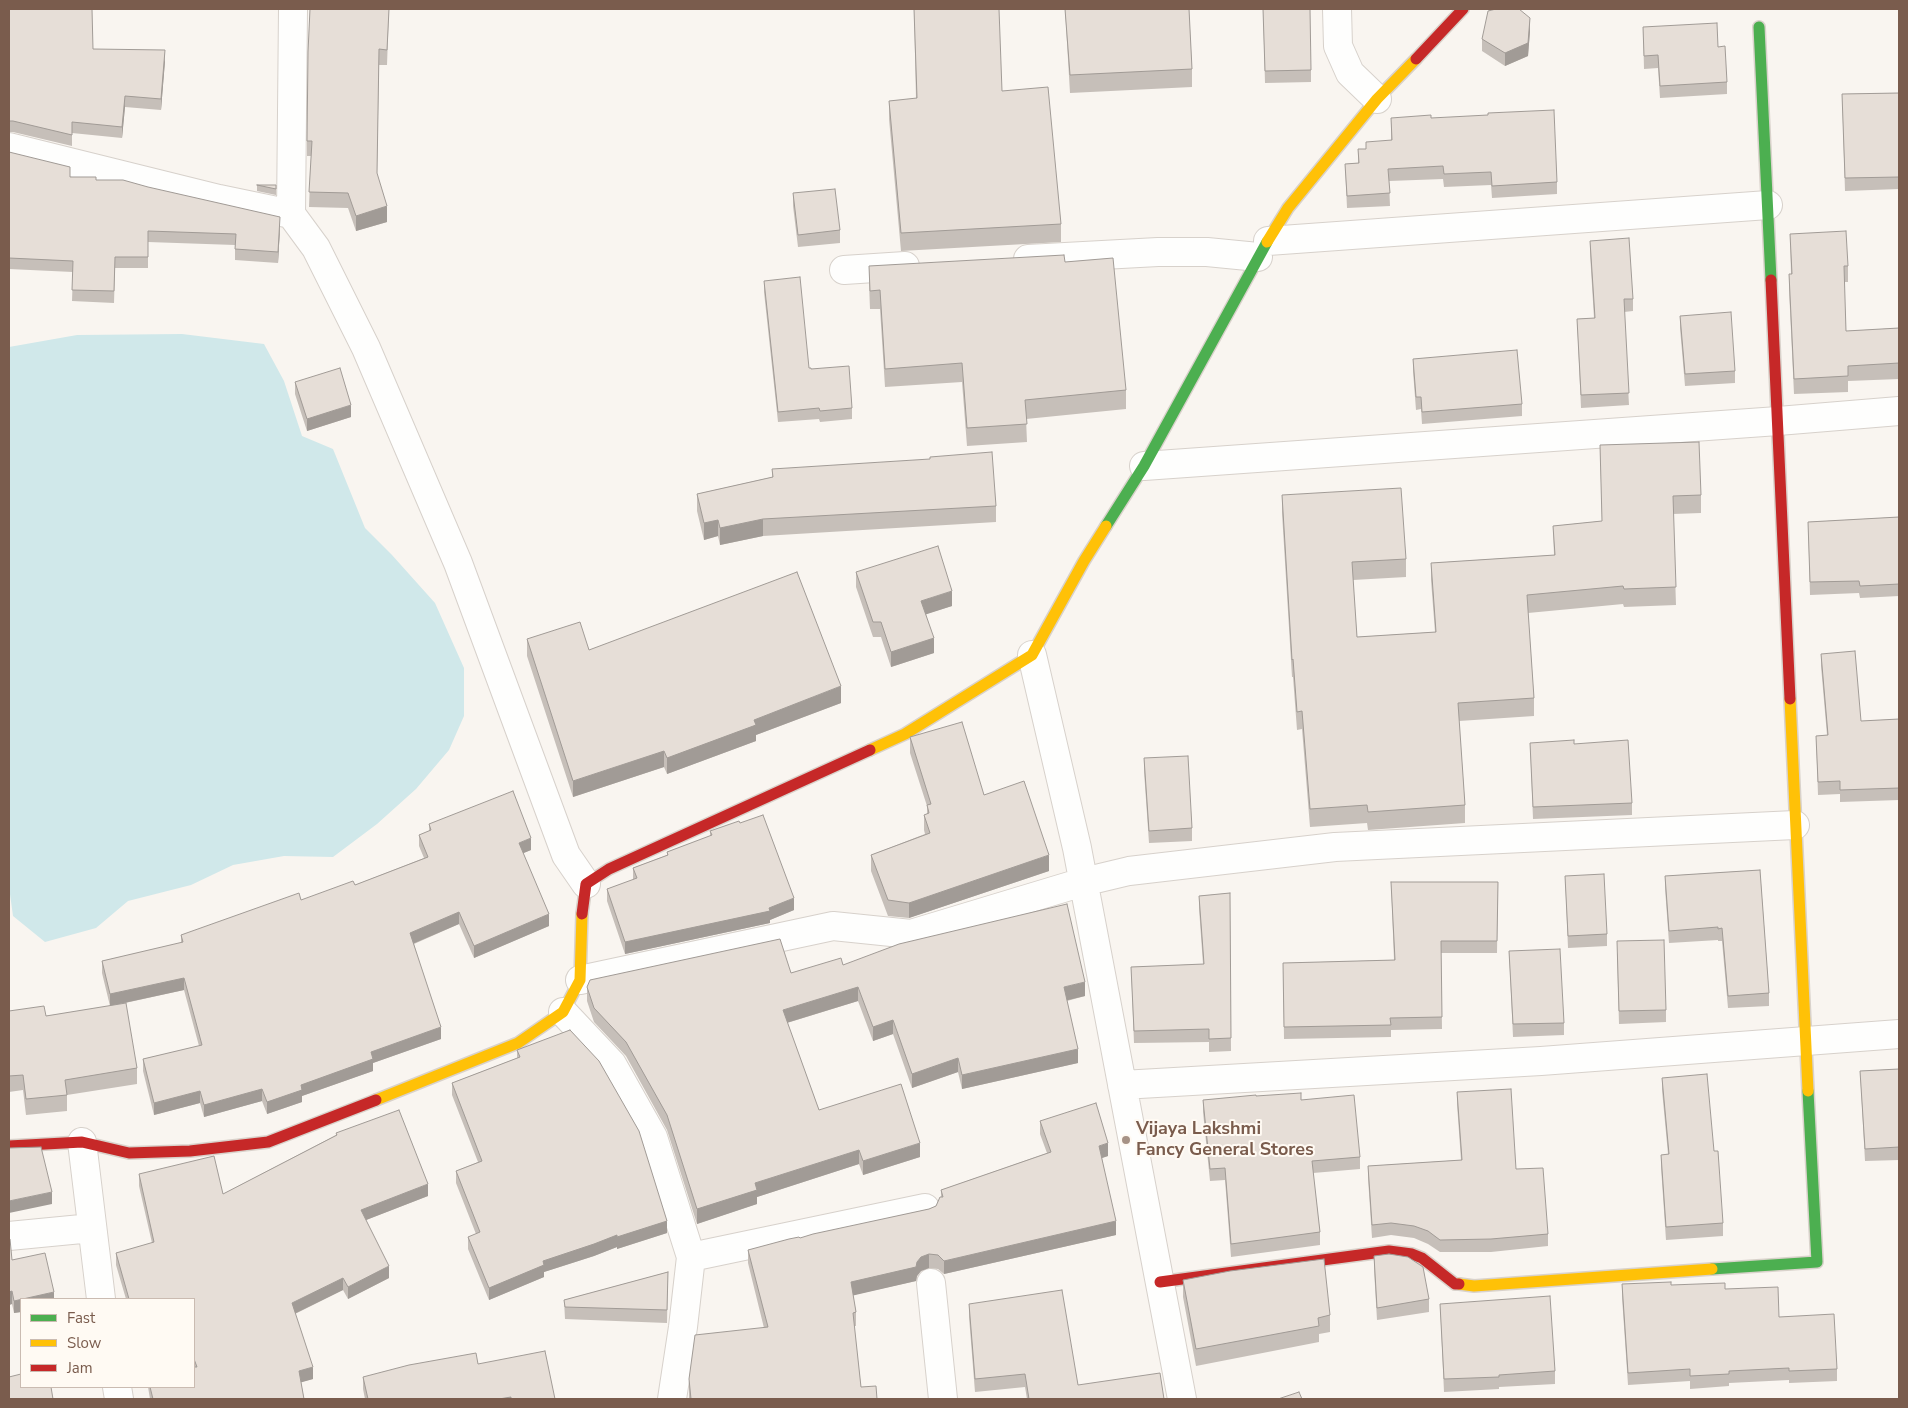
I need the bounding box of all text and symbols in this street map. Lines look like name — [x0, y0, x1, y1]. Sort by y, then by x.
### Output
place label: Vijaya Lakshmi Fancy General Stores — [1136, 1119, 1314, 1162]
marker: Vijaya Lakshmi Fancy General Stores — [1120, 1134, 1132, 1146]
legend — [20, 1298, 195, 1388]
text: Fast — [67, 1308, 95, 1328]
text: Slow — [67, 1333, 101, 1353]
text: Jam — [67, 1358, 93, 1378]

